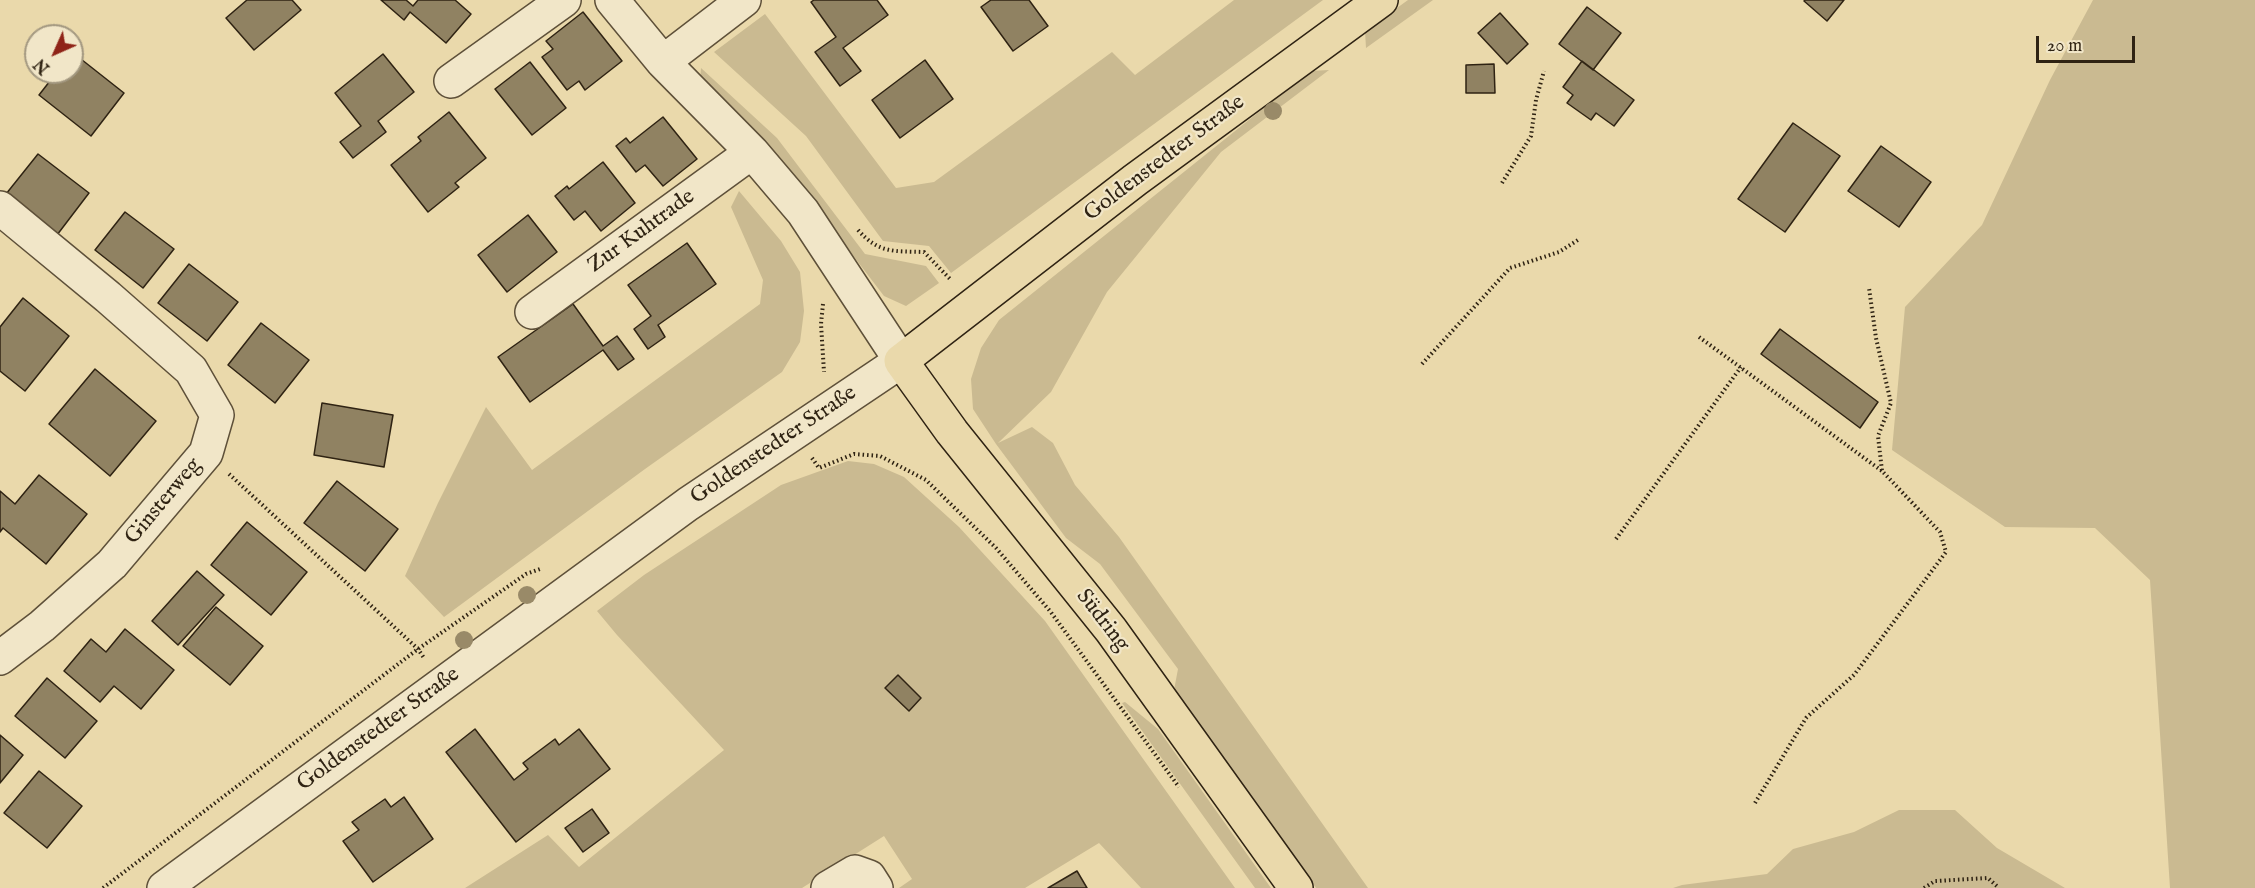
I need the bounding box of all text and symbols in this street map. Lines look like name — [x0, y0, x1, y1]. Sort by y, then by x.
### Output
north arrow — [24, 24, 84, 84]
scale bar — [2039, 24, 2138, 62]
text: 20 m — [2047, 35, 2082, 58]
text: N — [31, 53, 55, 77]
street label: Goldenstedter Straße — [1079, 90, 1251, 228]
street label: Zur Kuhtrade — [583, 184, 701, 280]
street label: Goldenstedter Straße — [686, 381, 862, 511]
street label: Ginsterweg — [120, 453, 208, 551]
street label: Südring — [1069, 584, 1135, 658]
street label: Goldenstedter Straße — [293, 662, 465, 798]

